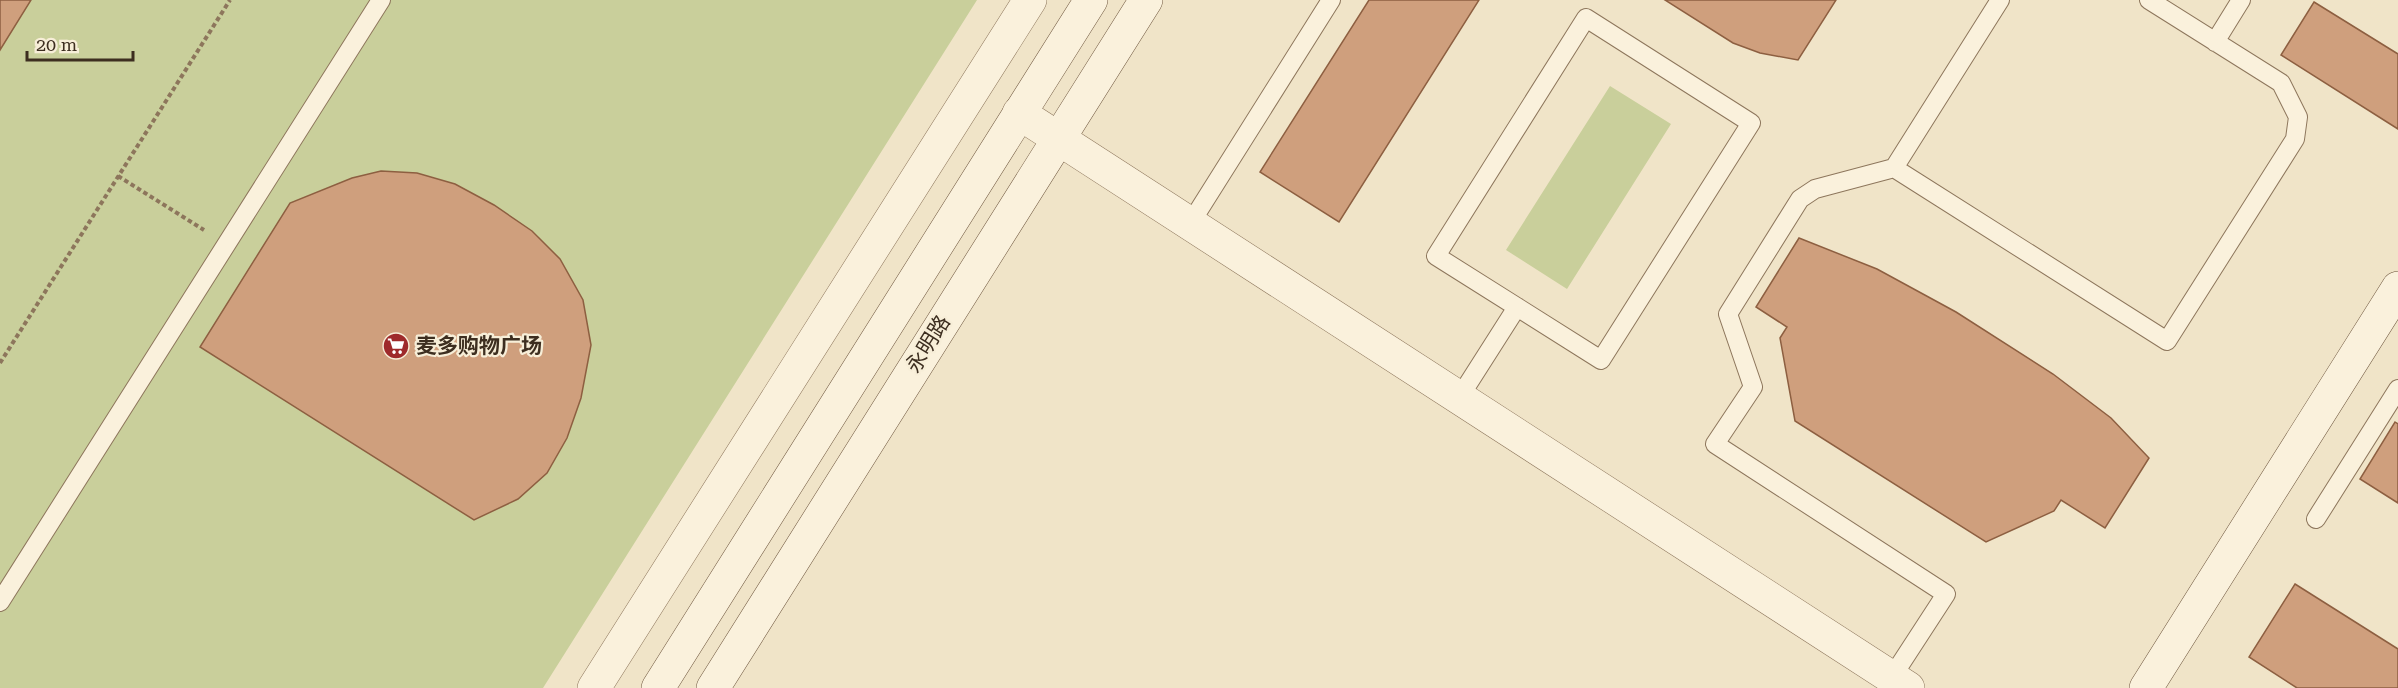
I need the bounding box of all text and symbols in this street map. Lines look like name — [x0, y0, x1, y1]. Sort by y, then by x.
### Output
scale bar — [27, 24, 134, 62]
text: 20 m — [36, 34, 77, 55]
street label: 永明路 — [901, 311, 955, 377]
supermarket icon: 麦多购物广场 — [381, 331, 411, 361]
place label: 麦多购物广场 — [416, 334, 542, 358]

